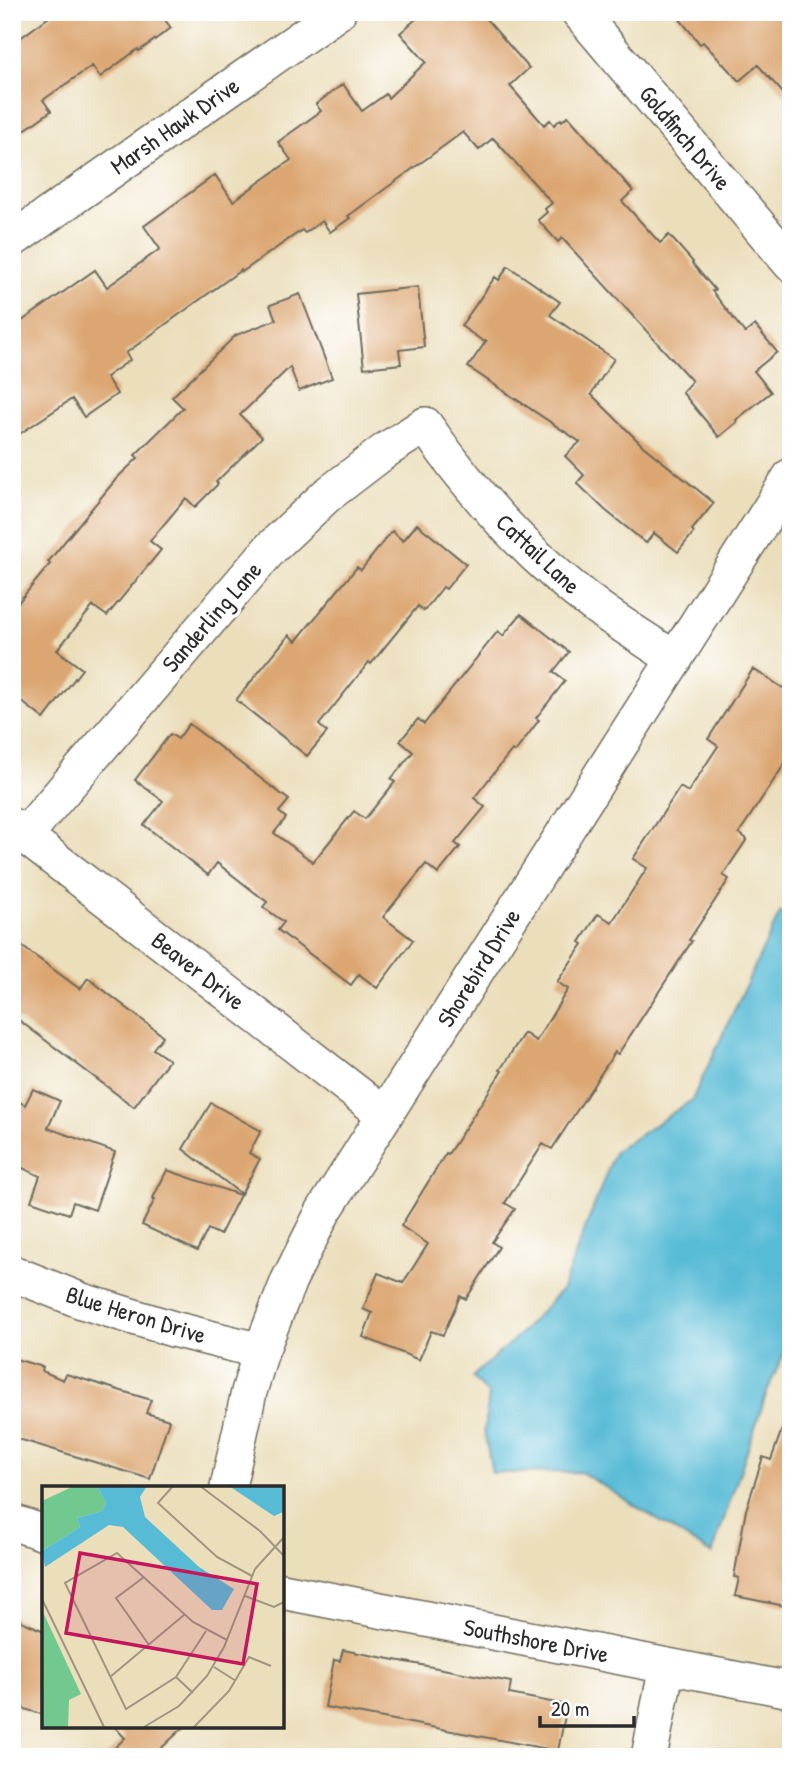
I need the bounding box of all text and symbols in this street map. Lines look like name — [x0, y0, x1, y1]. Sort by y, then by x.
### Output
street label: Marsh Hawk Drive — [104, 69, 245, 181]
street label: Goldfinch Drive — [633, 78, 739, 197]
street label: Cattail Lane — [490, 506, 588, 601]
street label: Sanderling Lane — [154, 554, 269, 679]
street label: Shorebird Drive — [429, 902, 527, 1033]
street label: Beaver Drive — [145, 924, 252, 1017]
street label: Blue Heron Drive — [63, 1278, 210, 1351]
inset map — [42, 1486, 284, 1727]
street label: Southshore Drive — [461, 1610, 612, 1670]
scale bar — [540, 1685, 635, 1729]
text: 20 m — [551, 1694, 589, 1723]

